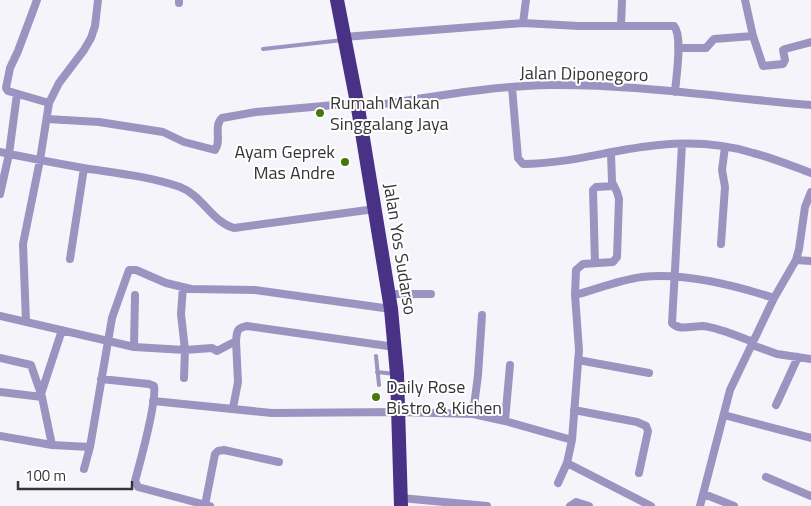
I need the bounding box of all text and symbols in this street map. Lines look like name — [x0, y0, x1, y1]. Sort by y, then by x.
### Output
street label: Jalan Diponegoro — [519, 59, 649, 88]
place label: Rumah Makan Singgalang Jaya — [330, 89, 449, 137]
marker: Rumah Makan Singgalang Jaya — [314, 107, 326, 119]
place label: Ayam Geprek Mas Andre — [235, 138, 335, 186]
marker: Ayam Geprek Mas Andre — [339, 156, 351, 168]
street label: Jalan Yos Sudarso — [377, 181, 424, 317]
place label: Daily Rose Bistro & Kichen — [386, 373, 502, 421]
marker: Daily Rose Bistro & Kichen — [370, 391, 382, 403]
scale bar — [18, 458, 131, 490]
text: 100 m — [25, 464, 66, 487]

